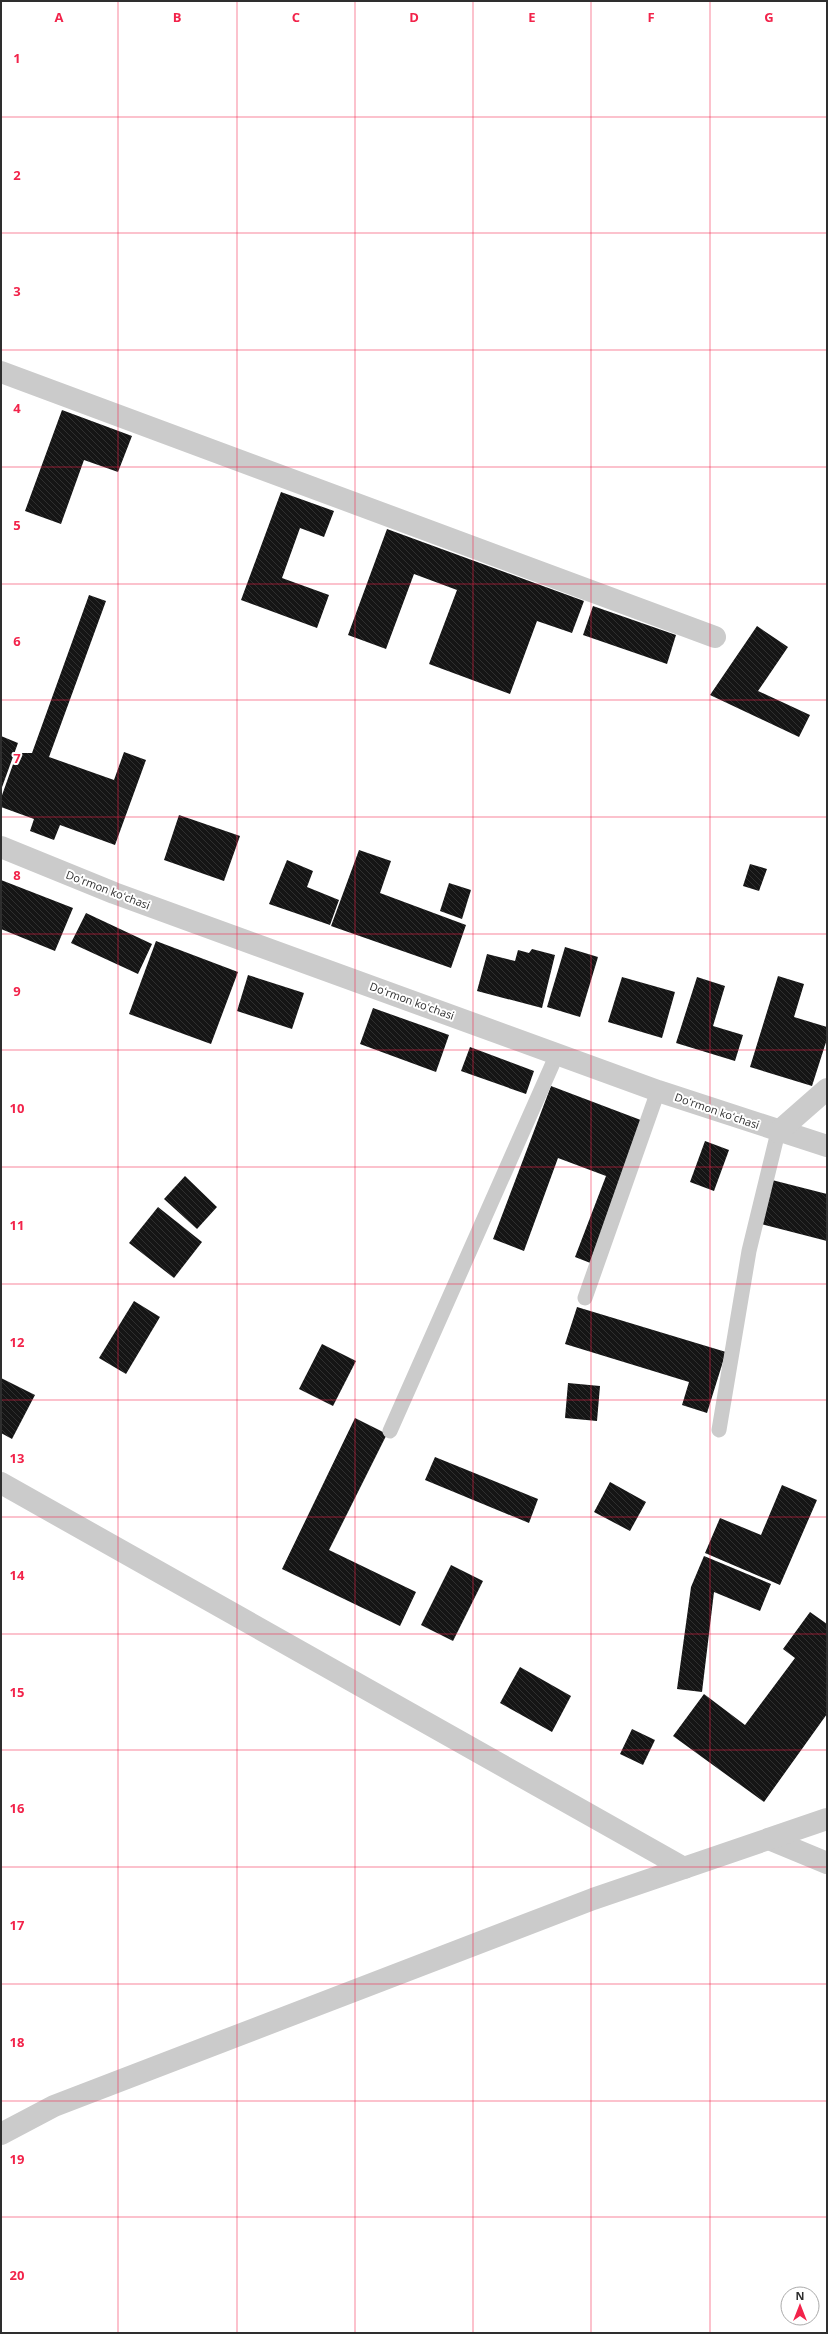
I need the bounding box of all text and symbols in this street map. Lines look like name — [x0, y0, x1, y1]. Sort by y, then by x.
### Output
text: A — [55, 8, 64, 26]
text: B — [173, 8, 182, 26]
text: C — [292, 8, 300, 26]
text: D — [409, 8, 419, 26]
text: E — [528, 8, 536, 26]
text: F — [647, 8, 655, 26]
text: G — [764, 8, 774, 26]
text: 1 — [13, 49, 21, 67]
text: 2 — [13, 166, 21, 184]
text: 3 — [13, 282, 21, 300]
text: 4 — [13, 399, 21, 417]
text: 5 — [13, 516, 21, 534]
text: 6 — [13, 632, 21, 650]
text: 7 — [13, 749, 21, 767]
text: 8 — [13, 866, 21, 884]
street label: Doʻrmon koʻchasi — [64, 867, 152, 912]
street label: Doʻrmon koʻchasi — [368, 978, 457, 1023]
text: 9 — [13, 982, 21, 1000]
street label: Doʻrmon koʻchasi — [673, 1089, 762, 1132]
text: 10 — [10, 1099, 24, 1117]
text: 11 — [10, 1216, 24, 1234]
text: 12 — [10, 1333, 25, 1351]
text: 13 — [10, 1449, 24, 1467]
text: 14 — [10, 1566, 25, 1584]
text: 15 — [10, 1683, 24, 1701]
text: 16 — [10, 1799, 25, 1817]
text: 17 — [10, 1916, 25, 1934]
text: 18 — [10, 2033, 24, 2051]
text: 19 — [10, 2150, 24, 2168]
text: 20 — [10, 2266, 24, 2284]
north arrow — [780, 2286, 820, 2326]
text: N — [796, 2288, 804, 2303]

